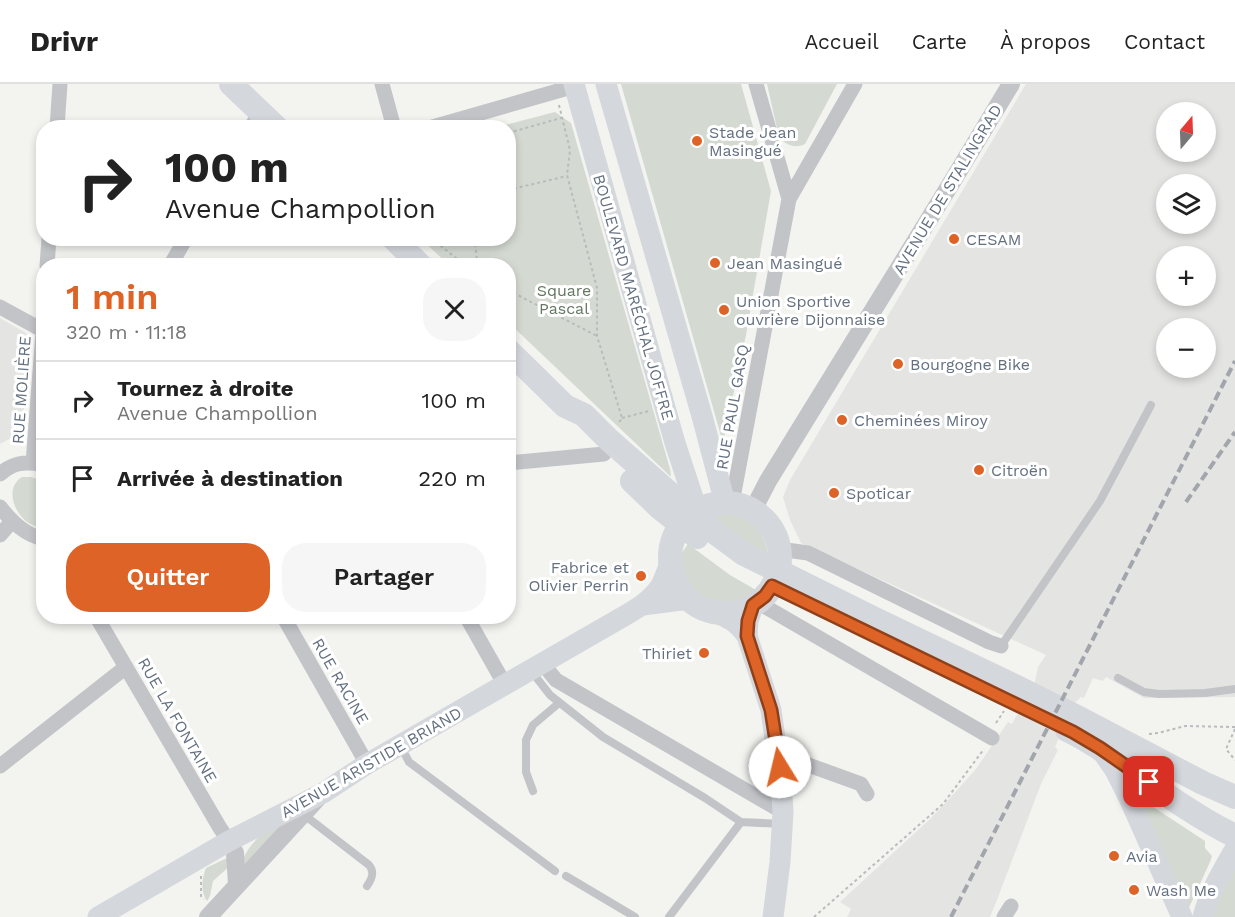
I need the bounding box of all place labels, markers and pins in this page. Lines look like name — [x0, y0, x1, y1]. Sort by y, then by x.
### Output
place label: Stade Jean Masingué — [709, 123, 796, 160]
marker: Stade Jean Masingué — [690, 134, 704, 148]
place label: CESAM — [966, 230, 1022, 249]
marker: CESAM — [947, 232, 961, 246]
place label: Jean Masingué — [727, 254, 842, 273]
marker: Jean Masingué — [708, 256, 722, 270]
place label: Union Sportive ouvrière Dijonnaise — [736, 292, 885, 329]
marker: Union Sportive ouvrière Dijonnaise — [717, 303, 731, 317]
place label: Bourgogne Bike — [910, 355, 1030, 374]
marker: Bourgogne Bike — [891, 357, 905, 371]
place label: Cheminées Miroy — [854, 411, 988, 430]
marker: Cheminées Miroy — [835, 413, 849, 427]
place label: Citroën — [991, 461, 1048, 480]
marker: Citroën — [972, 463, 986, 477]
place label: Spoticar — [846, 484, 912, 503]
marker: Spoticar — [827, 486, 841, 500]
place label: Fabrice et Olivier Perrin — [528, 558, 629, 595]
marker: Fabrice et Olivier Perrin — [634, 569, 648, 583]
place label: Thiriet — [642, 644, 692, 663]
marker: Thiriet — [697, 646, 711, 660]
pin — [1123, 756, 1174, 807]
place label: Avia — [1126, 847, 1158, 866]
marker: Avia — [1107, 849, 1121, 863]
place label: Wash Me — [1146, 881, 1216, 900]
marker: Wash Me — [1127, 883, 1141, 897]

